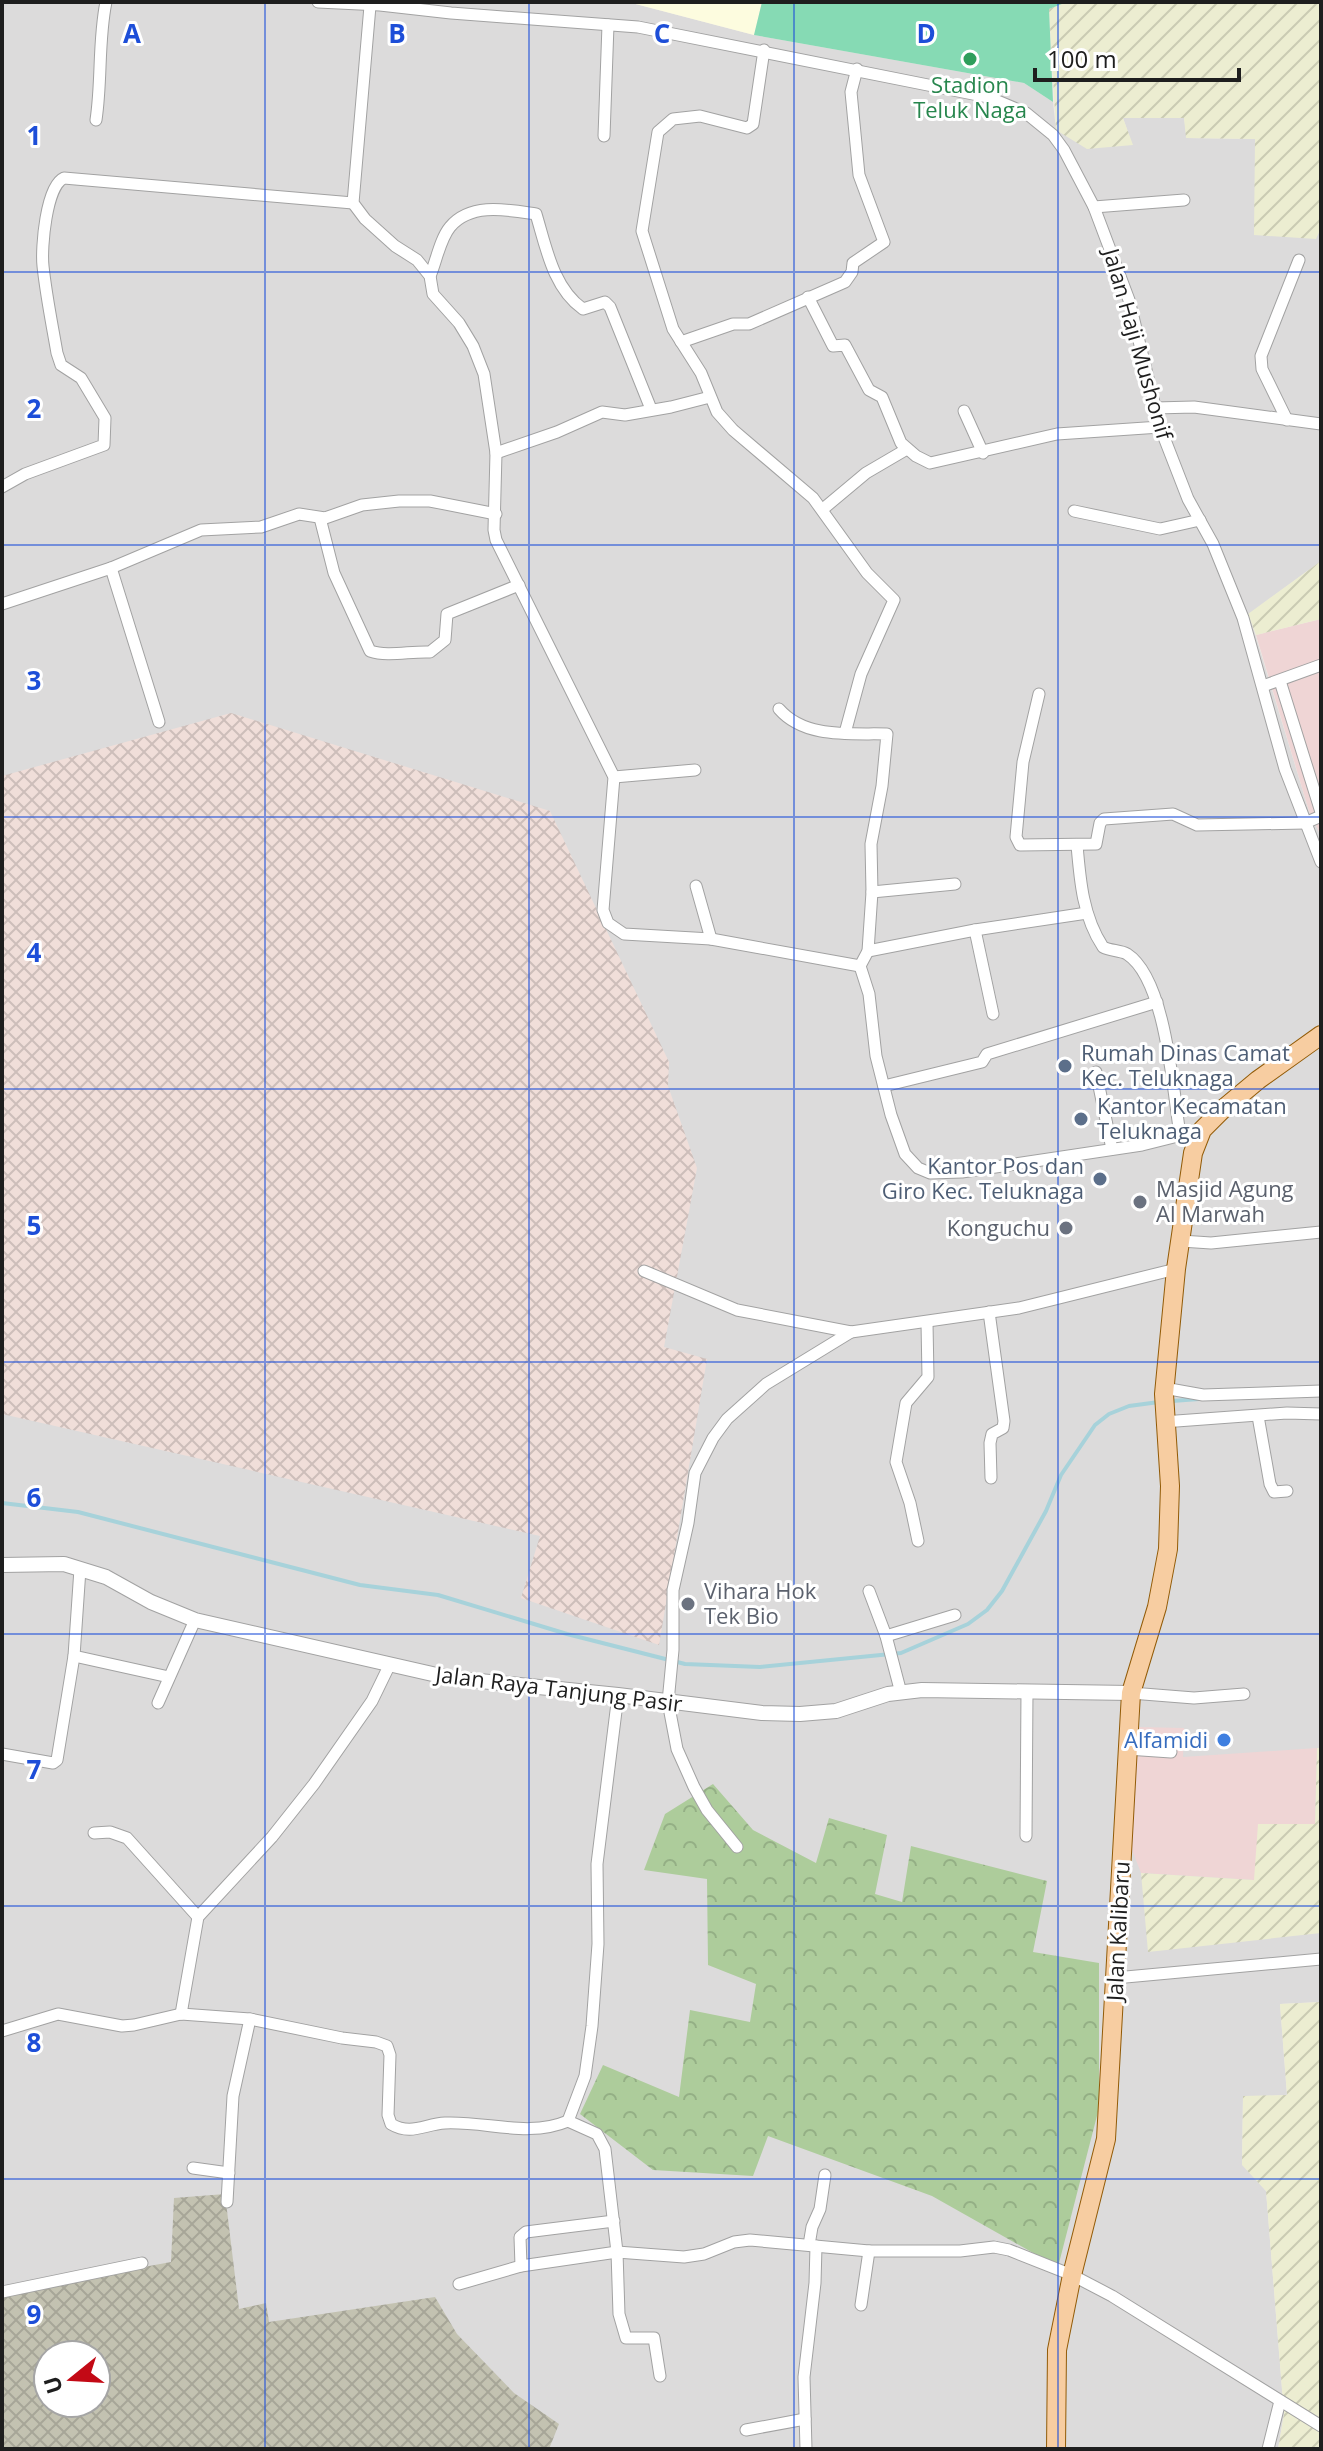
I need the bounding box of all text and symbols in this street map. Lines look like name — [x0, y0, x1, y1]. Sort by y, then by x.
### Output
text: A — [123, 15, 141, 51]
text: B — [388, 15, 406, 51]
text: C — [654, 15, 670, 51]
text: D — [916, 15, 936, 51]
scale bar — [1035, 32, 1239, 82]
text: 100 m — [1047, 42, 1117, 75]
marker: Stadion Teluk Naga — [961, 50, 979, 68]
place label: Stadion Teluk Naga — [913, 69, 1027, 124]
text: 1 — [27, 117, 41, 153]
street label: Jalan Haji Mushonif — [1097, 243, 1181, 444]
text: 2 — [27, 390, 42, 426]
text: 3 — [27, 662, 41, 698]
text: 4 — [27, 934, 42, 970]
place label: Rumah Dinas Camat Kec. Teluknaga — [1081, 1037, 1290, 1092]
marker: Rumah Dinas Camat Kec. Teluknaga — [1056, 1057, 1074, 1075]
place label: Kantor Kecamatan Teluknaga — [1097, 1090, 1287, 1145]
marker: Kantor Kecamatan Teluknaga — [1072, 1110, 1090, 1128]
place label: Kantor Pos dan Giro Kec. Teluknaga — [882, 1150, 1084, 1205]
marker: Kantor Pos dan Giro Kec. Teluknaga — [1091, 1170, 1109, 1188]
place label: Masjid Agung Al Marwah — [1156, 1173, 1294, 1228]
marker: Masjid Agung Al Marwah — [1131, 1193, 1149, 1211]
text: 5 — [27, 1207, 41, 1243]
place label: Konguchu — [947, 1212, 1050, 1242]
marker: Konguchu — [1057, 1219, 1075, 1237]
text: 6 — [27, 1479, 42, 1515]
place label: Vihara Hok Tek Bio — [704, 1575, 817, 1630]
marker: Vihara Hok Tek Bio — [679, 1595, 697, 1613]
street label: Jalan Raya Tanjung Pasir — [432, 1658, 684, 1718]
place label: Alfamidi — [1124, 1724, 1208, 1754]
marker: Alfamidi — [1215, 1731, 1233, 1749]
text: 7 — [27, 1751, 42, 1787]
street label: Jalan Kalibaru — [1098, 1860, 1136, 2004]
text: 8 — [27, 2024, 41, 2060]
text: 9 — [27, 2296, 41, 2332]
north arrow — [32, 2339, 112, 2419]
text: U — [35, 2373, 69, 2398]

